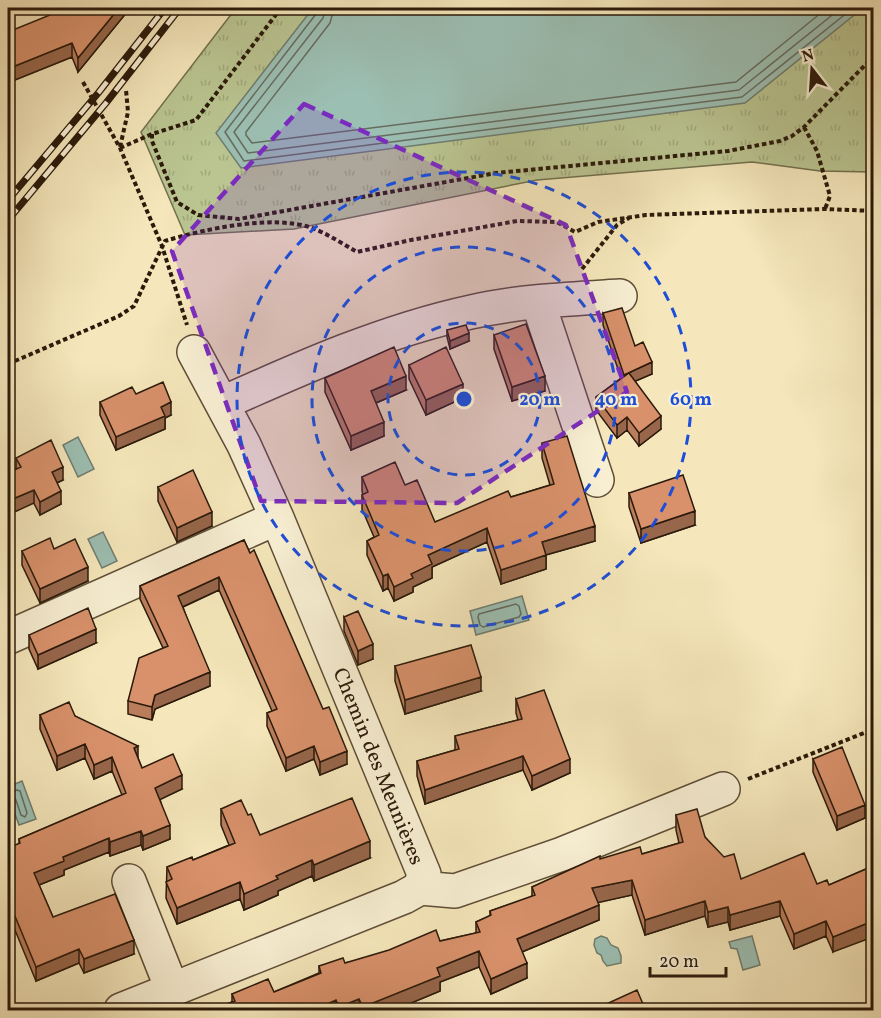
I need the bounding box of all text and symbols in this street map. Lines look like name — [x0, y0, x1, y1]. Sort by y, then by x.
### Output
north arrow — [782, 39, 842, 99]
text: N — [799, 44, 817, 69]
text: 20 m — [519, 388, 561, 413]
text: 40 m — [595, 388, 637, 413]
text: 60 m — [670, 388, 712, 413]
centre of rings — [454, 389, 474, 409]
street label: Chemin des Meunières — [325, 664, 430, 869]
scale bar — [650, 940, 726, 978]
text: 20 m — [659, 950, 699, 975]

